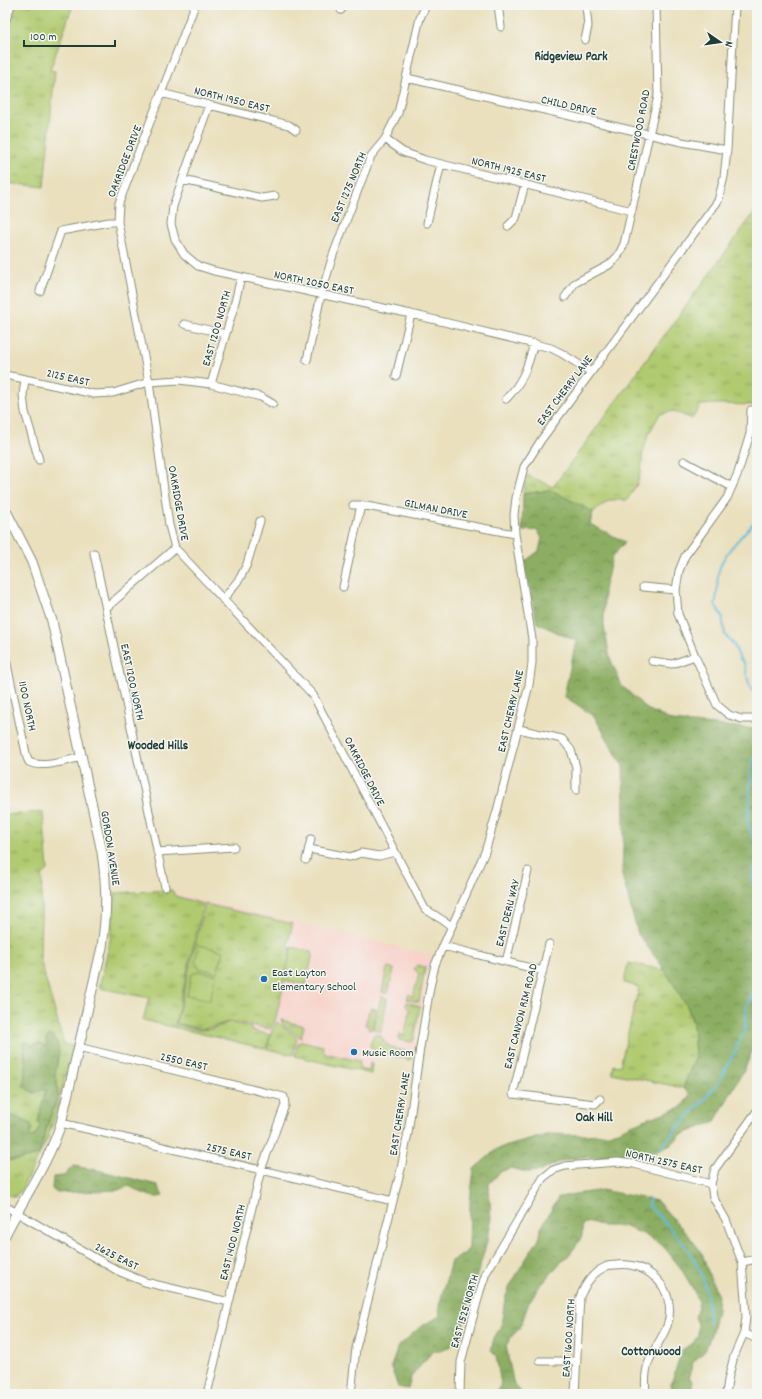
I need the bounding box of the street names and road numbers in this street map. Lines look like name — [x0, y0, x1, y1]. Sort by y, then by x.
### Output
street label: NORTH 1950 EAST — [192, 83, 271, 118]
street label: CRESTWOOD ROAD — [623, 88, 656, 172]
street label: CHILD DRIVE — [539, 92, 599, 121]
street label: OAKRIDGE DRIVE — [104, 123, 147, 200]
street label: EAST 1275 NORTH — [327, 150, 372, 226]
street label: NORTH 1925 EAST — [470, 153, 548, 188]
street label: NORTH 2050 EAST — [272, 267, 355, 300]
street label: EAST 1200 NORTH — [198, 289, 236, 368]
street label: EAST CHERRY LANE — [533, 352, 598, 430]
street label: 2125 EAST — [45, 365, 91, 392]
street label: OAKRIDGE DRIVE — [163, 464, 193, 543]
street label: GILMAN DRIVE — [403, 495, 469, 524]
street label: EAST 1200 NORTH — [115, 642, 148, 722]
street label: EAST CHERRY LANE — [494, 668, 529, 754]
street label: 1100 NORTH — [13, 680, 40, 733]
street label: OAKRIDGE DRIVE — [339, 734, 389, 810]
street label: GORDON AVENUE — [95, 810, 124, 887]
street label: EAST DERU WAY — [492, 877, 525, 949]
street label: EAST CANYON RIM ROAD — [500, 962, 543, 1071]
street label: 2550 EAST — [158, 1049, 209, 1076]
street label: EAST CHERRY LANE — [386, 1071, 416, 1157]
street label: 2575 EAST — [204, 1139, 253, 1166]
street label: NORTH 2575 EAST — [624, 1145, 704, 1180]
street label: EAST 1400 NORTH — [216, 1203, 251, 1282]
street label: 2625 EAST — [92, 1239, 141, 1276]
street label: EAST 1525 NORTH — [447, 1272, 484, 1350]
street label: EAST 1600 NORTH — [558, 1298, 581, 1378]

